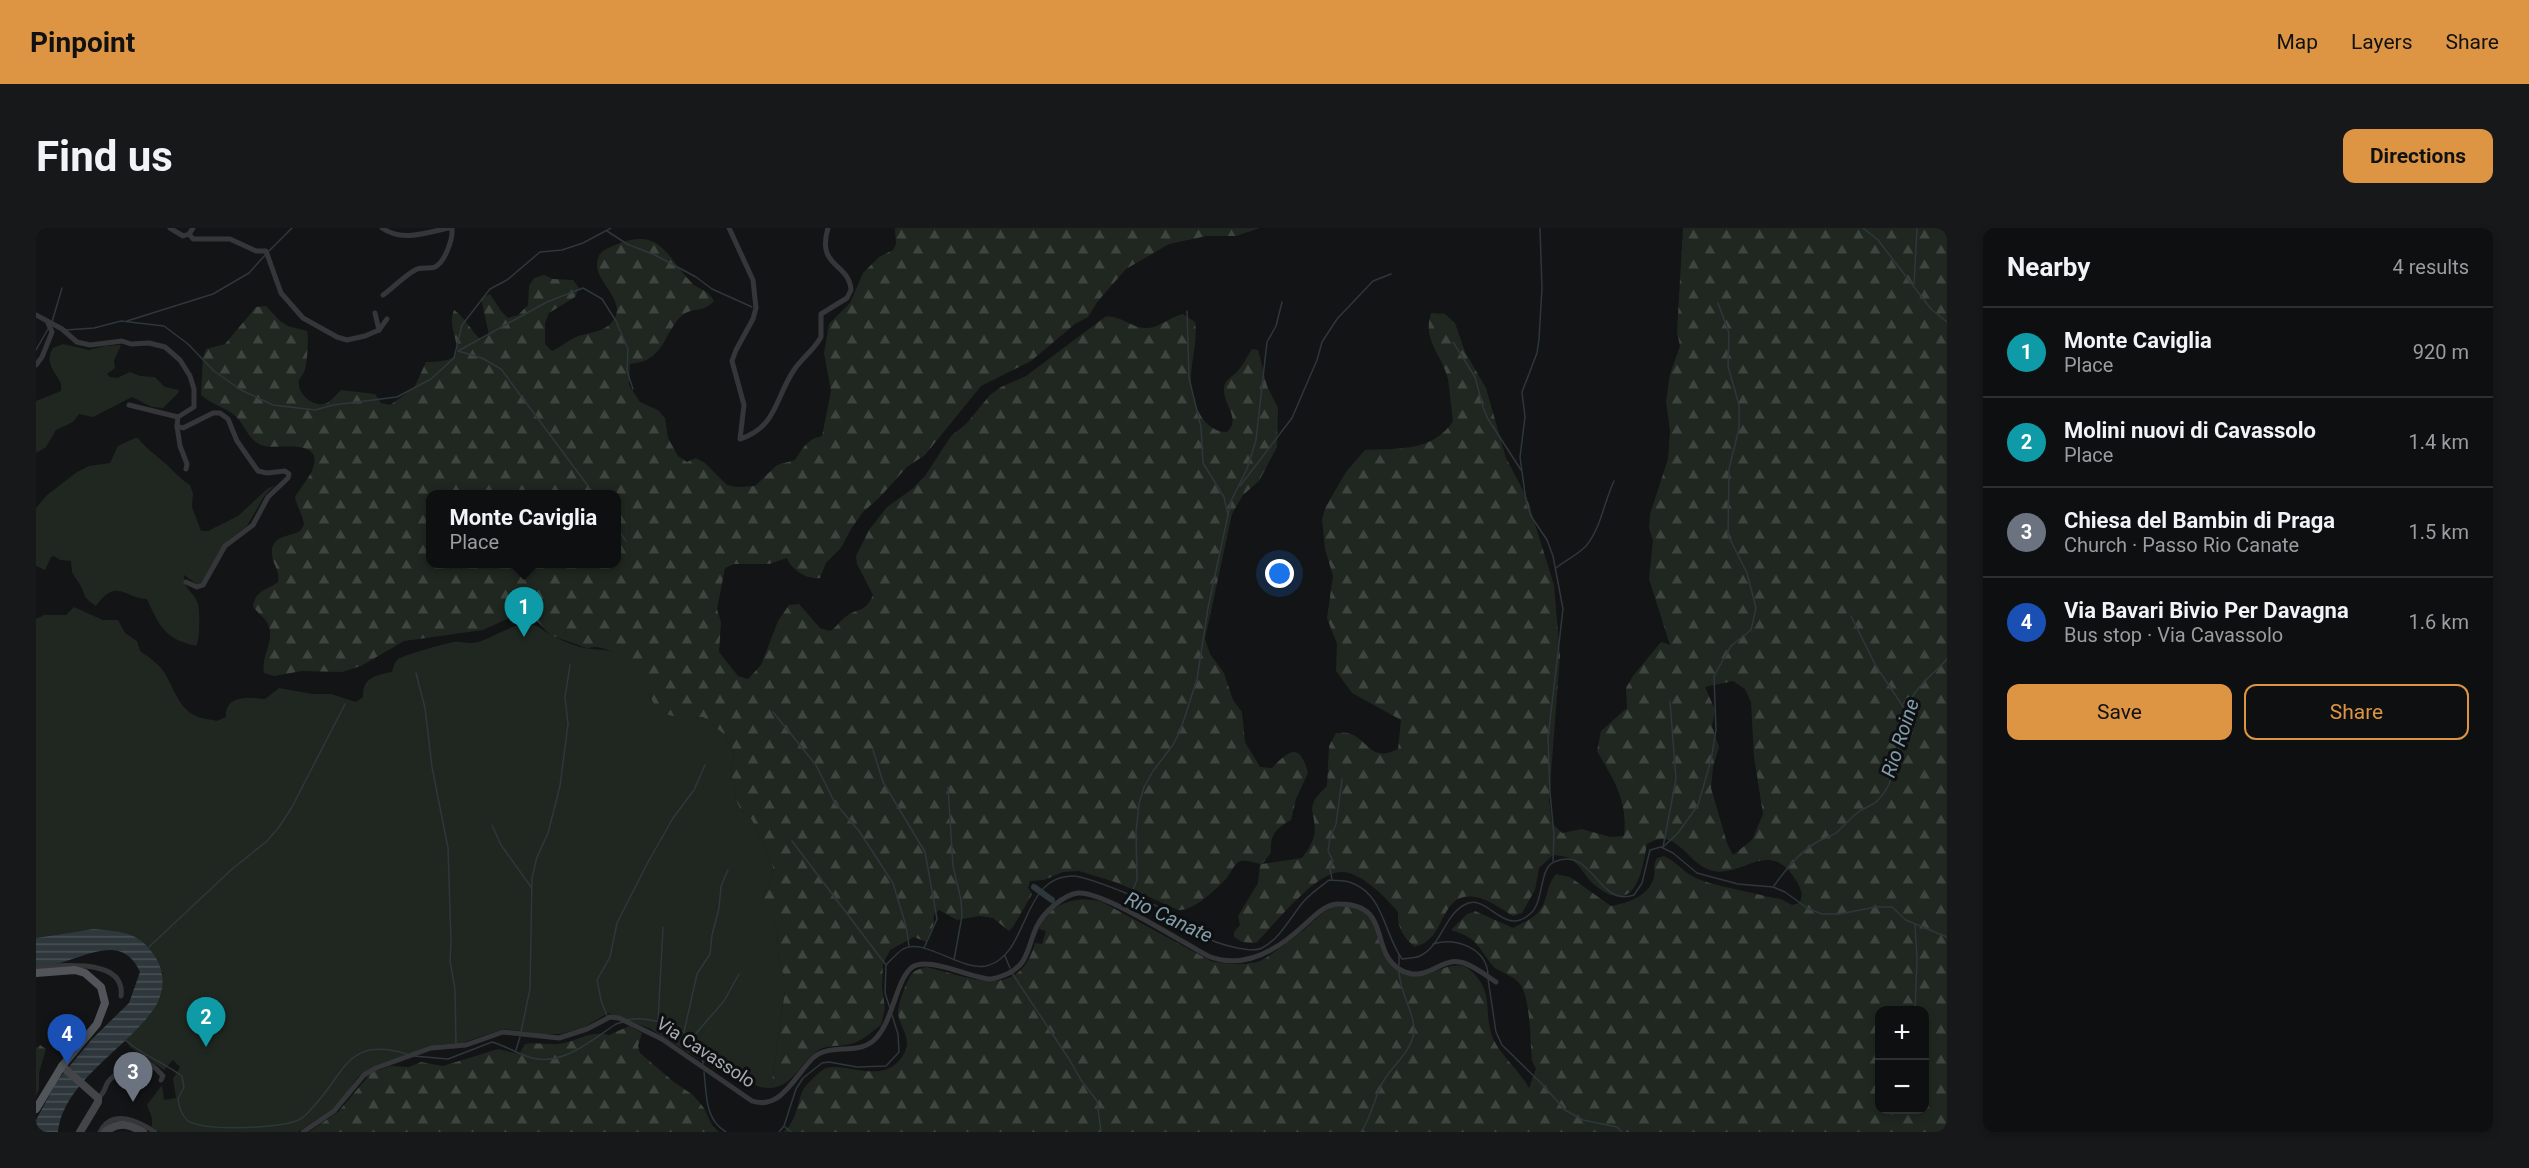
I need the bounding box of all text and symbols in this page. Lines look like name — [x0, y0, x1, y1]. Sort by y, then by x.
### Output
text: Pinpoint — [30, 26, 135, 59]
text: Map — [2276, 30, 2318, 54]
text: Layers — [2351, 30, 2412, 54]
text: Share — [2445, 30, 2499, 54]
button: Directions — [2343, 129, 2493, 183]
text: Find us — [36, 132, 173, 181]
text: Nearby — [2007, 252, 2090, 282]
text: 4 results — [2393, 255, 2469, 279]
text: Monte Caviglia — [2064, 328, 2212, 353]
text: 1 — [2021, 340, 2032, 364]
text: 920 m — [2413, 340, 2469, 364]
text: Place — [2064, 353, 2113, 377]
text: Molini nuovi di Cavassolo — [2064, 418, 2316, 443]
text: 2 — [2021, 430, 2032, 454]
text: 1.4 km — [2409, 430, 2469, 454]
text: Place — [2064, 443, 2113, 467]
popup — [426, 490, 621, 568]
text: Monte Caviglia — [450, 505, 597, 530]
text: Chiesa del Bambin di Praga — [2064, 508, 2335, 533]
text: 3 — [2021, 520, 2032, 544]
text: 1.5 km — [2409, 520, 2469, 544]
text: Place — [450, 530, 499, 554]
text: Church · Passo Rio Canate — [2064, 533, 2299, 557]
your location — [1265, 559, 1294, 588]
pin: 1 — [504, 588, 544, 637]
text: Via Bavari Bivio Per Davagna — [2064, 598, 2349, 623]
text: 4 — [2021, 610, 2032, 634]
text: 1.6 km — [2409, 610, 2469, 634]
text: Bus stop · Via Cavassolo — [2064, 623, 2283, 647]
button: Save — [2007, 684, 2232, 740]
button: Share — [2244, 684, 2469, 740]
water label: Rio Roine — [1876, 696, 1924, 780]
water label: Rio Canate — [1121, 886, 1217, 948]
pin: 2 — [186, 998, 226, 1047]
map controls — [1875, 1006, 1929, 1114]
button: + — [1875, 1006, 1929, 1060]
street label: Via Cavassolo — [653, 1012, 759, 1092]
pin: 4 — [48, 1014, 87, 1064]
pin: 3 — [114, 1052, 152, 1102]
button: − — [1875, 1060, 1929, 1114]

